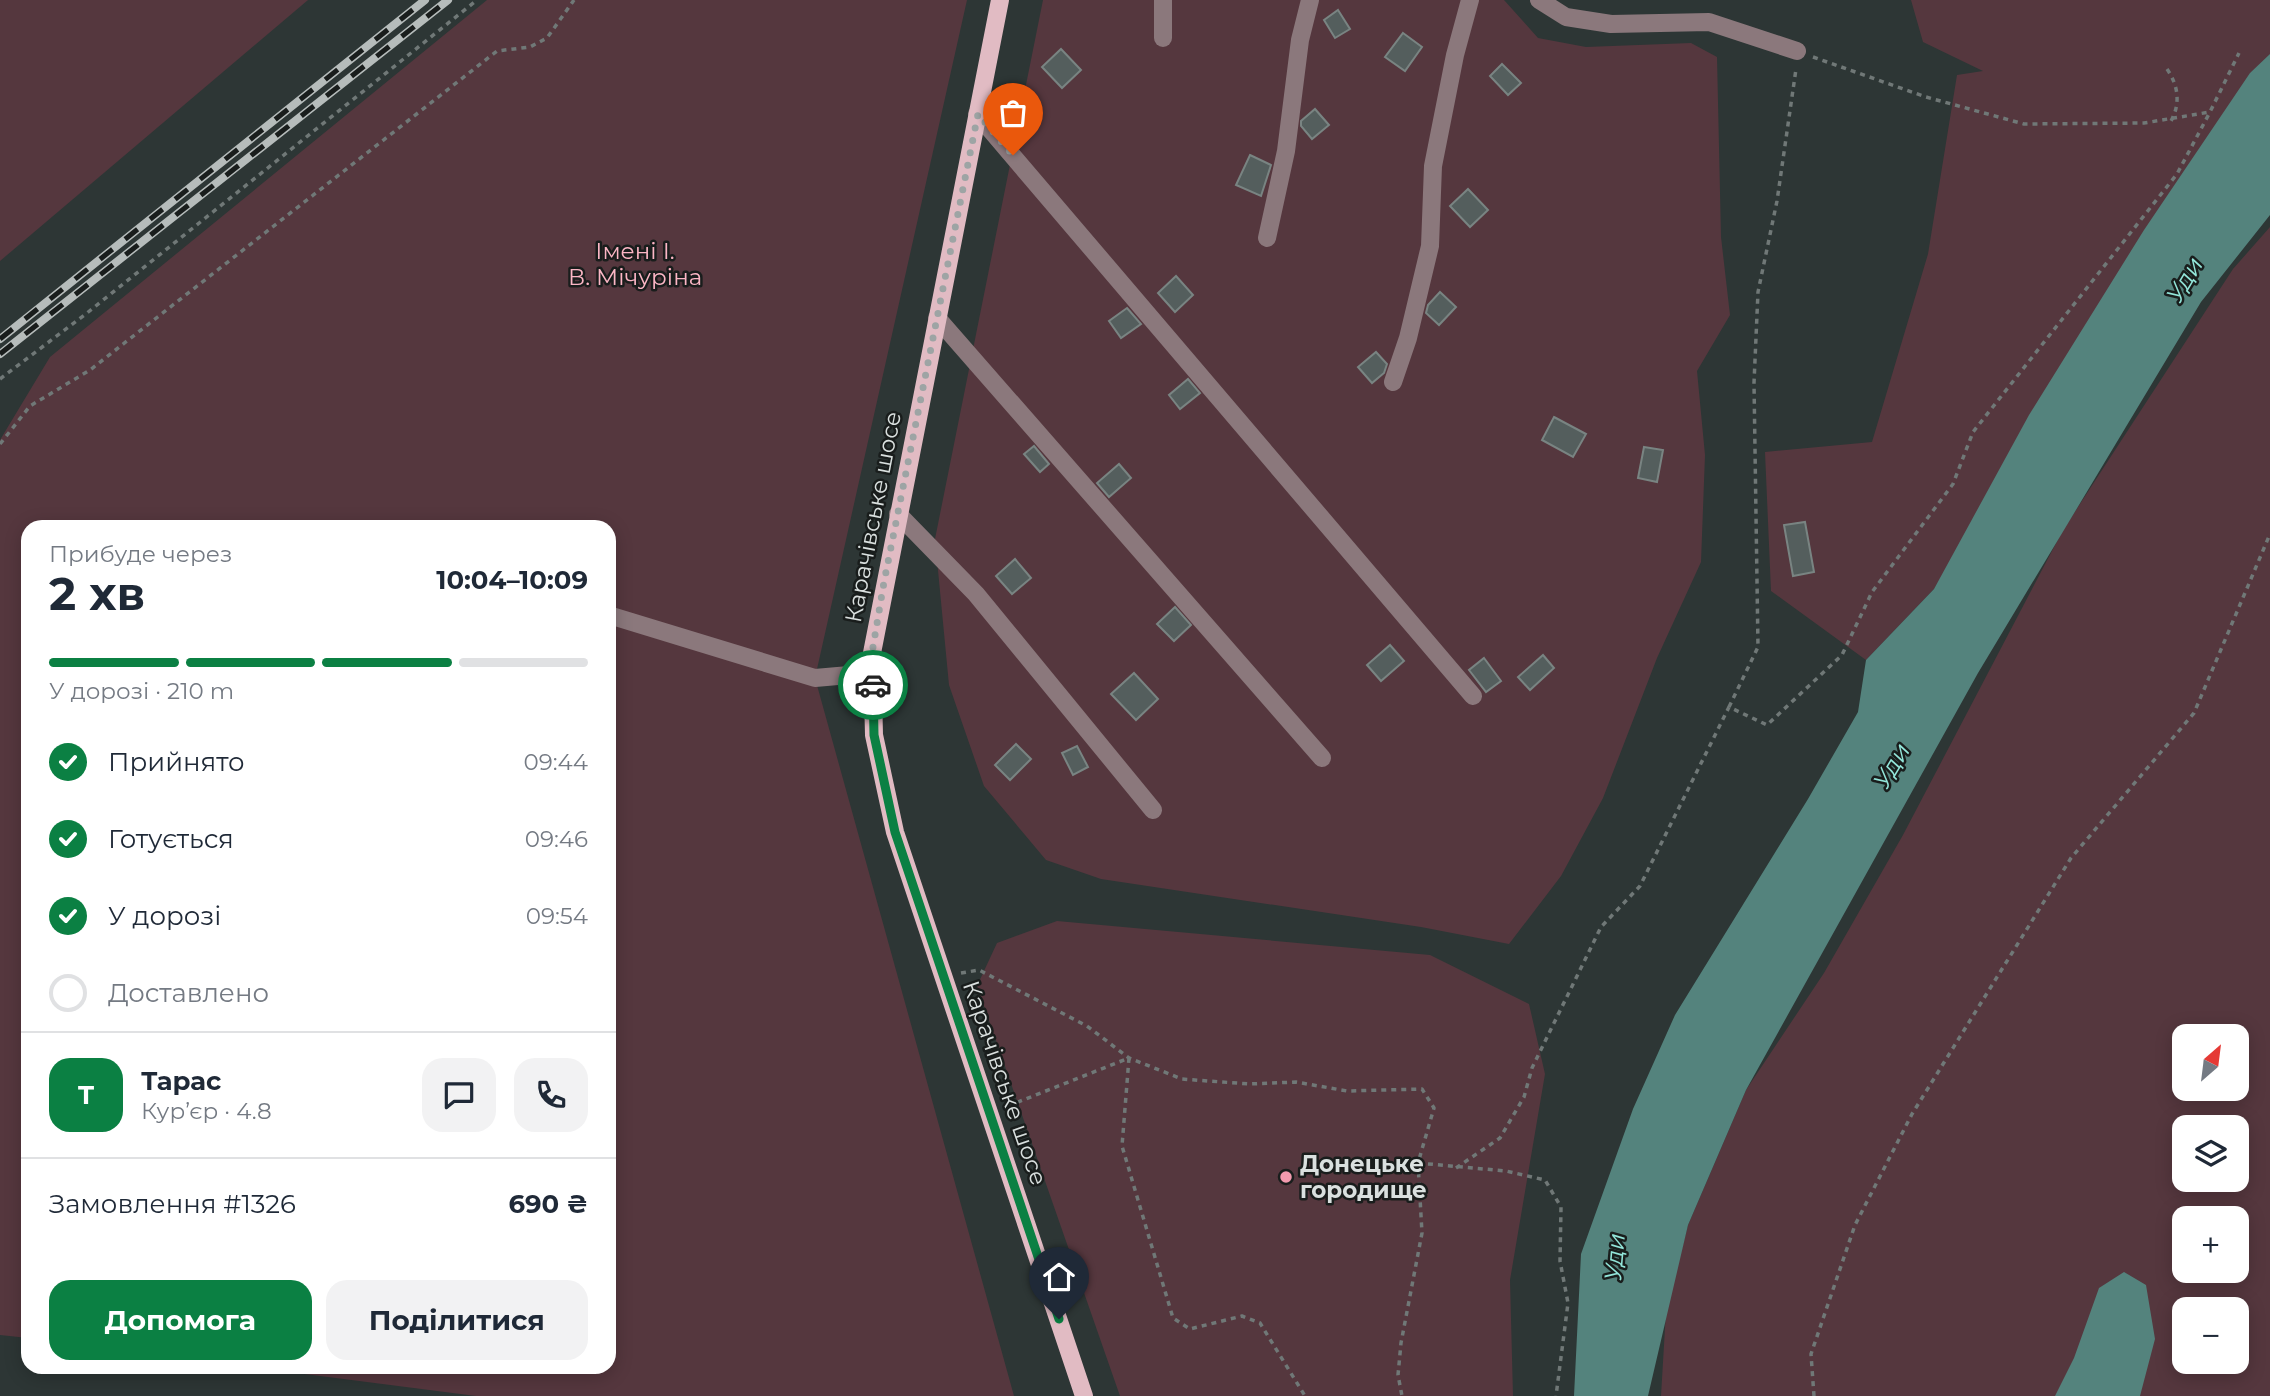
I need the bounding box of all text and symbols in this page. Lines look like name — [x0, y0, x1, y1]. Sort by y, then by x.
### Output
pin — [983, 83, 1043, 155]
icon: bag — [994, 94, 1032, 132]
park label: Імені І. В. Мічуріна — [568, 237, 702, 291]
water label: Уди — [2160, 252, 2209, 308]
street label: Карачівське шосе — [839, 409, 907, 625]
text: Прибуде через — [49, 540, 232, 568]
text: 10:04–10:09 — [436, 564, 588, 596]
text: 2 хв — [49, 565, 145, 622]
courier — [838, 650, 908, 720]
icon: car — [854, 666, 892, 704]
text: У дорозі · 210 m — [49, 677, 234, 705]
water label: Уди — [1867, 738, 1916, 794]
icon: check — [49, 743, 87, 781]
text: Прийнято — [108, 746, 245, 778]
text: 09:44 — [523, 748, 588, 776]
icon: check — [49, 820, 87, 858]
text: Готується — [108, 823, 234, 855]
text: 09:46 — [525, 825, 588, 853]
icon: check — [49, 897, 87, 935]
text: У дорозі — [108, 900, 221, 932]
text: 09:54 — [526, 902, 588, 930]
text: Доставлено — [108, 977, 269, 1009]
street label: Карачівське шосе — [957, 977, 1053, 1189]
north arrow — [2172, 1024, 2249, 1101]
map controls — [2172, 1024, 2249, 1374]
button: chat — [422, 1058, 496, 1132]
button: phone — [514, 1058, 588, 1132]
text: Тарас — [141, 1065, 221, 1097]
text: Т — [78, 1079, 94, 1111]
text: Кур’єр · 4.8 — [141, 1097, 272, 1125]
button: layers — [2172, 1115, 2249, 1192]
place label: Донецьке городище — [1300, 1150, 1427, 1204]
marker: Донецьке городище — [1278, 1169, 1294, 1185]
text: Замовлення #1326 — [49, 1188, 296, 1220]
text: 690 ₴ — [508, 1188, 588, 1220]
button: + — [2172, 1206, 2249, 1283]
water label: Уди — [1598, 1232, 1631, 1282]
pin — [1029, 1247, 1089, 1319]
icon: home — [1040, 1258, 1078, 1296]
button: Допомога — [49, 1280, 312, 1360]
button: Поділитися — [326, 1280, 588, 1360]
button: − — [2172, 1297, 2249, 1374]

